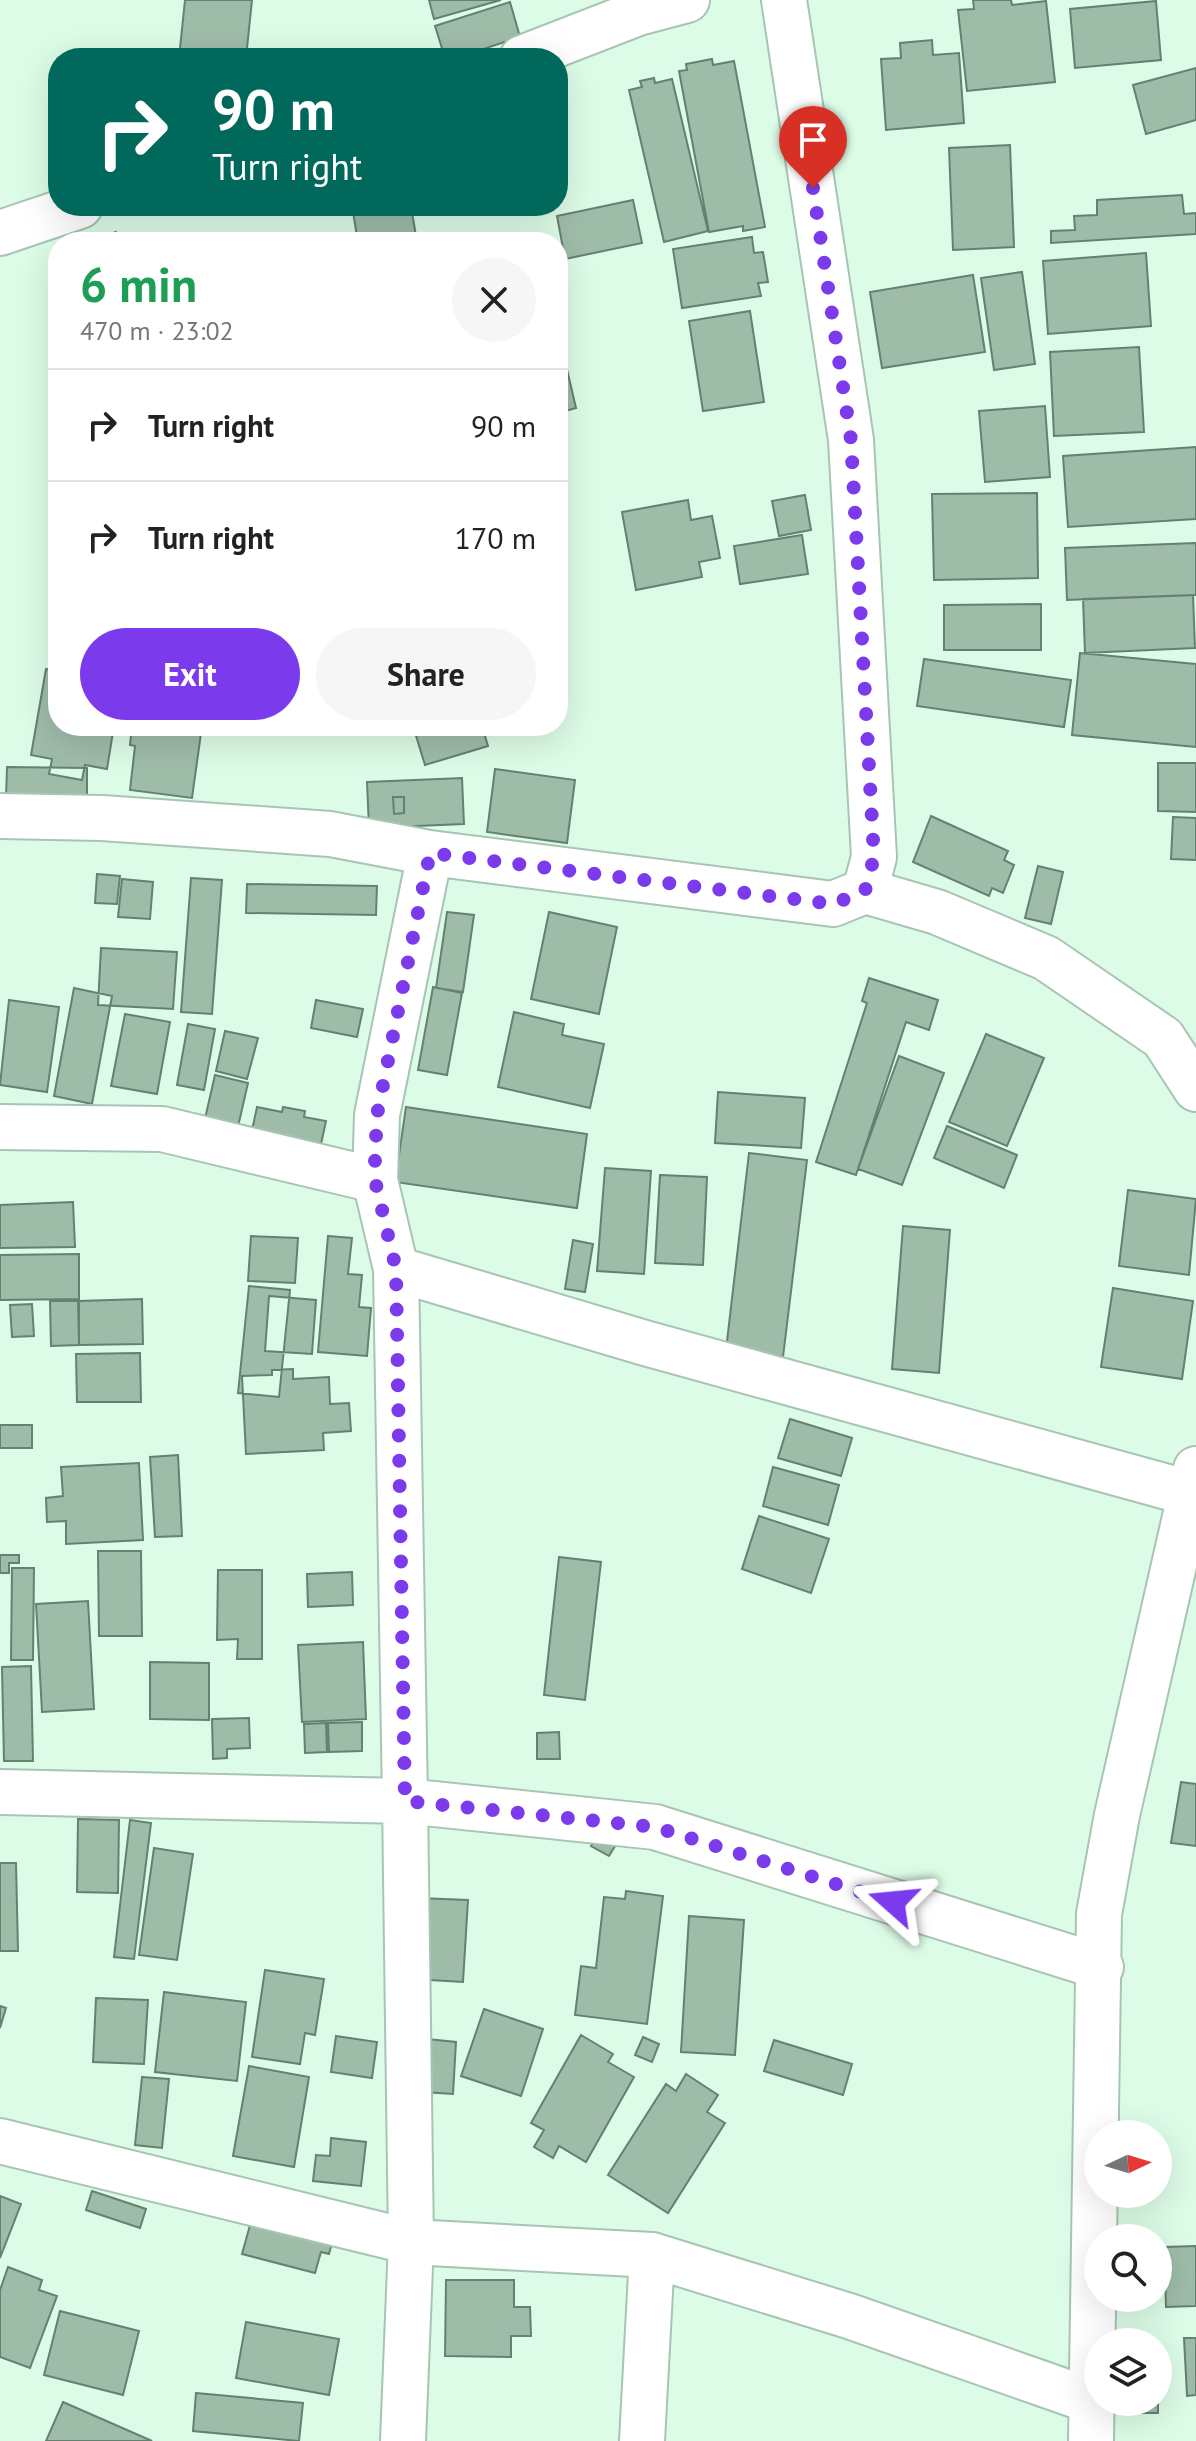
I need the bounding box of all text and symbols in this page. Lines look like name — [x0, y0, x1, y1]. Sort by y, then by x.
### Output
text: 90 m — [212, 73, 335, 145]
icon: right — [80, 80, 184, 184]
pin — [779, 106, 847, 188]
icon: arrive — [791, 118, 835, 162]
text: Turn right — [212, 143, 362, 190]
text: 6 min — [80, 253, 197, 315]
button: close — [452, 258, 536, 342]
text: 470 m · 23:02 — [80, 314, 234, 347]
icon: right — [80, 403, 124, 447]
text: Turn right — [148, 406, 274, 445]
text: 90 m — [471, 406, 536, 445]
icon: right — [80, 515, 124, 559]
text: Turn right — [148, 518, 274, 557]
text: 170 m — [455, 518, 536, 557]
button: Exit — [80, 628, 300, 720]
button: Share — [316, 628, 536, 720]
position arrow — [851, 1860, 935, 1944]
north arrow — [1084, 2120, 1172, 2208]
map controls — [1084, 2120, 1172, 2416]
button: search — [1084, 2224, 1172, 2312]
button: layers — [1084, 2328, 1172, 2416]

